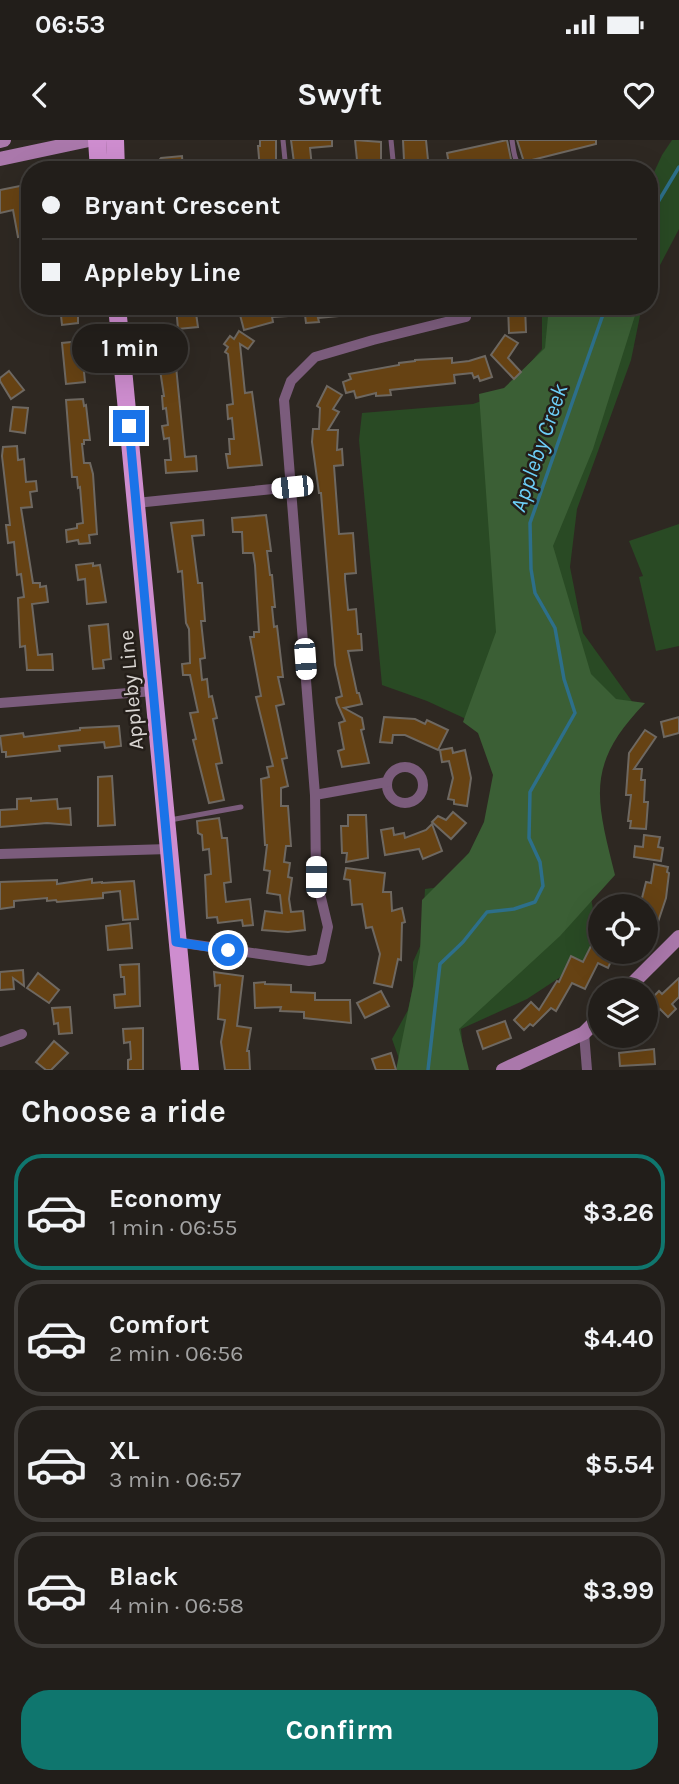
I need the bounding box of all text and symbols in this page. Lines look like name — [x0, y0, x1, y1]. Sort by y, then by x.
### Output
text: 06:53 — [35, 9, 106, 40]
icon: back — [21, 76, 59, 114]
text: Swyft — [297, 76, 382, 113]
icon: heart — [620, 76, 658, 114]
text: Bryant Crescent — [84, 190, 281, 221]
text: Appleby Line — [84, 257, 241, 288]
callout: 1 min — [71, 324, 187, 373]
text: 1 min — [101, 335, 159, 362]
water label: Appleby Creek — [504, 380, 574, 516]
route end — [113, 410, 145, 442]
car — [271, 474, 314, 500]
street label: Appleby Line — [114, 629, 148, 751]
car — [294, 637, 317, 681]
car — [306, 856, 327, 898]
map controls — [588, 894, 658, 1048]
button: locate — [588, 894, 658, 964]
route start — [212, 934, 244, 966]
button: layers — [588, 978, 658, 1048]
text: Choose a ride — [21, 1093, 226, 1130]
icon: car — [25, 1181, 88, 1244]
text: Economy — [109, 1183, 221, 1214]
text: $3.26 — [583, 1197, 654, 1228]
text: 1 min · 06:55 — [109, 1214, 237, 1241]
icon: car — [25, 1307, 88, 1370]
text: Comfort — [109, 1309, 210, 1340]
text: $4.40 — [583, 1323, 654, 1354]
text: 2 min · 06:56 — [109, 1340, 243, 1367]
icon: car — [25, 1433, 88, 1496]
text: XL — [109, 1435, 140, 1466]
text: $5.54 — [585, 1449, 654, 1480]
text: 3 min · 06:57 — [109, 1466, 241, 1493]
icon: car — [25, 1559, 88, 1622]
text: Black — [109, 1561, 178, 1592]
text: $3.99 — [583, 1575, 654, 1606]
text: 4 min · 06:58 — [109, 1592, 244, 1619]
button: Confirm — [21, 1690, 658, 1770]

